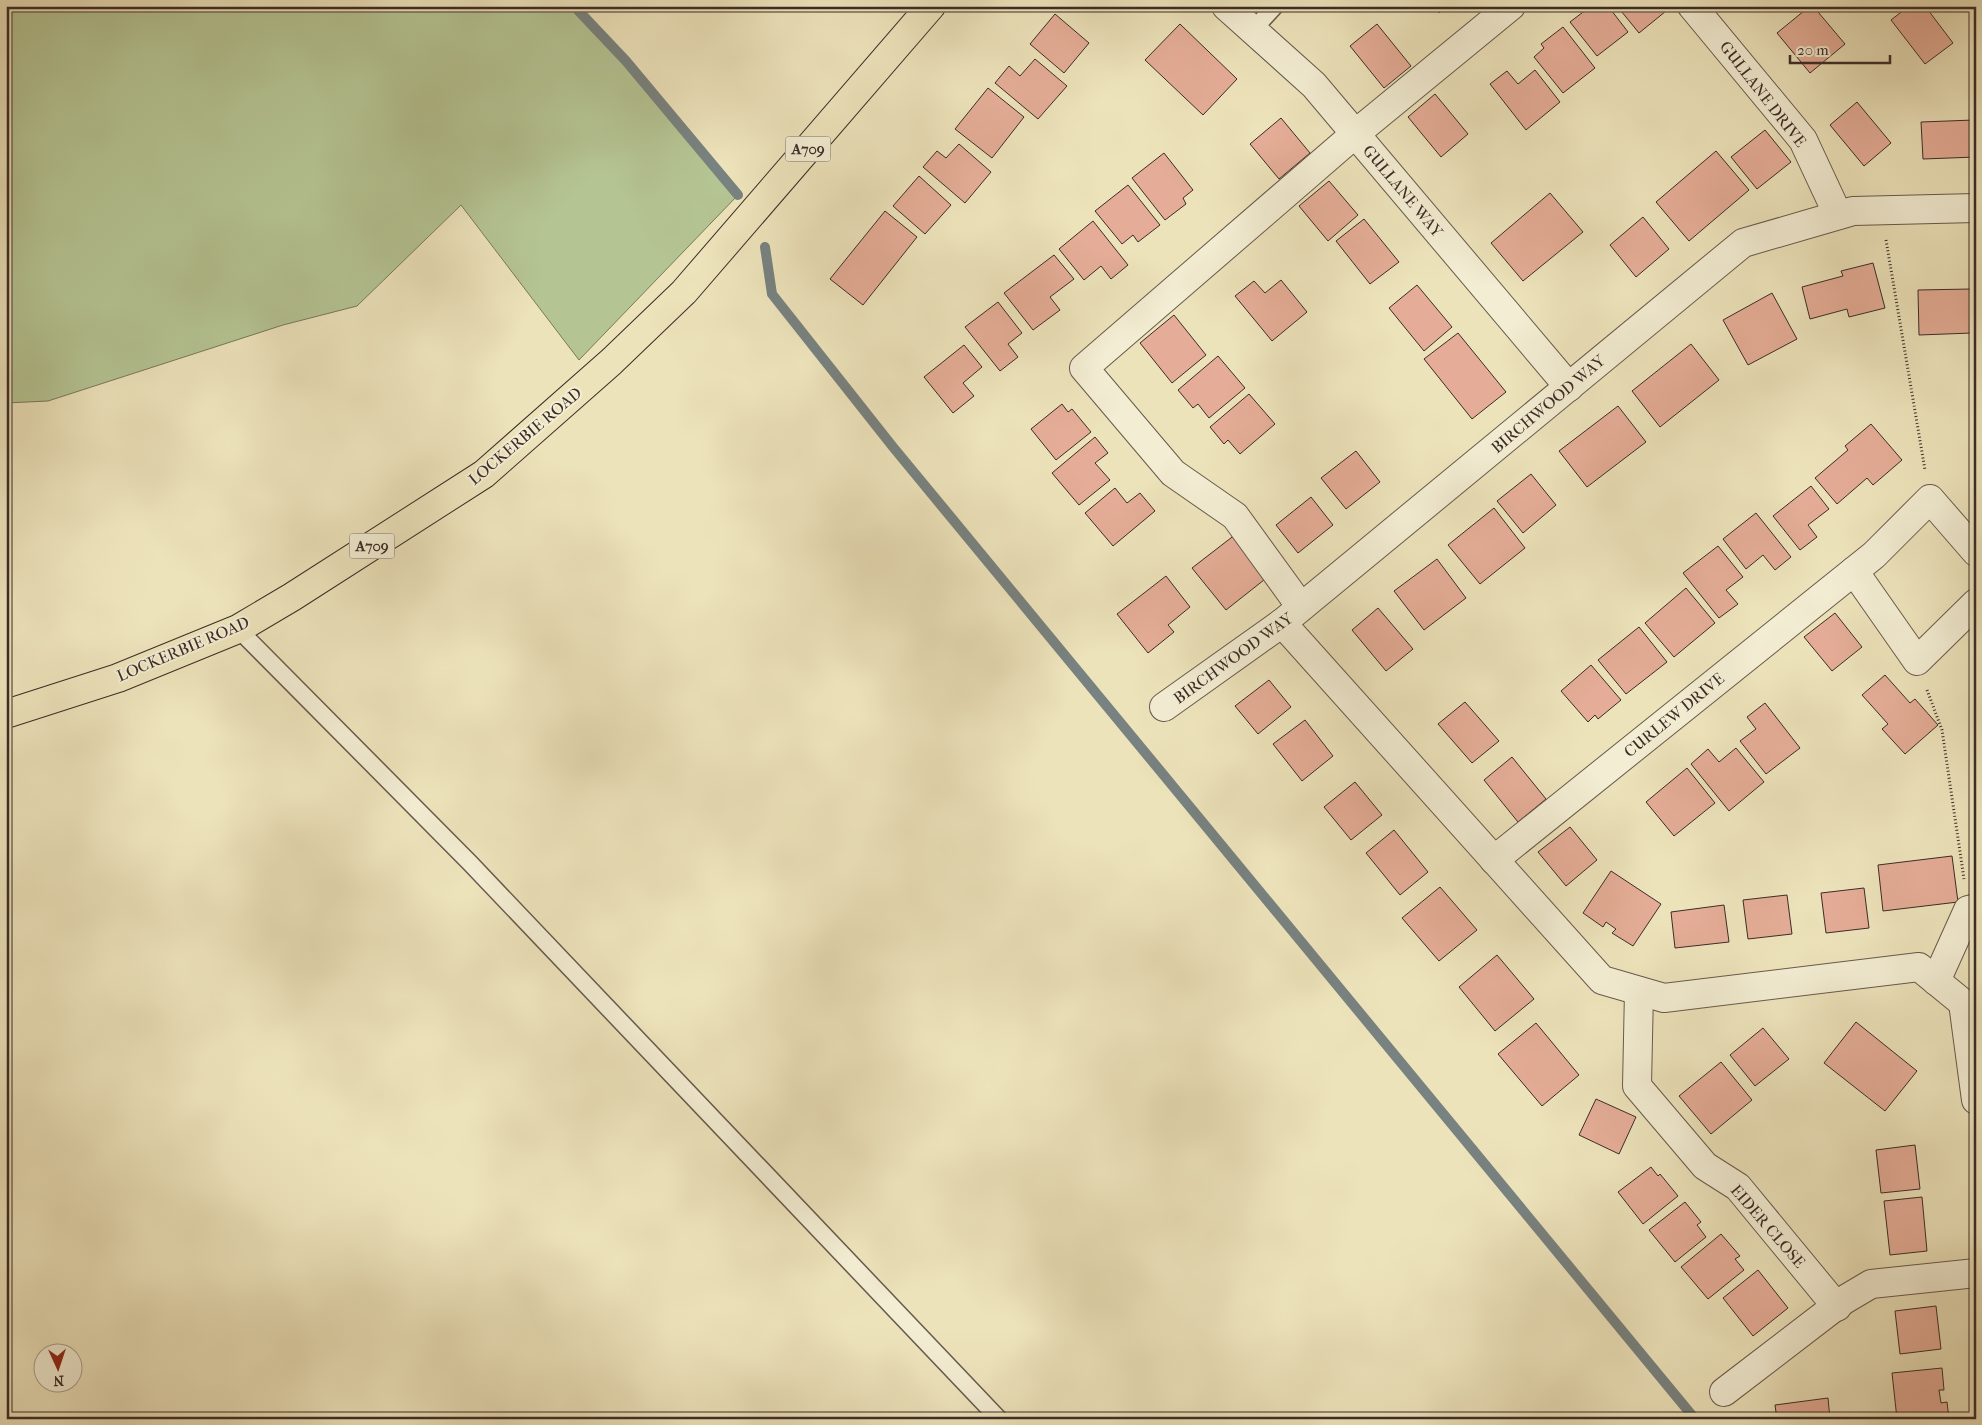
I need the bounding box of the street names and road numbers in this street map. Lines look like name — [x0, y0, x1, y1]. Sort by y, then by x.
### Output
street label: GULLANE DRIVE — [1716, 37, 1810, 151]
road number: A709 — [786, 136, 830, 162]
street label: GULLANE WAY — [1359, 141, 1448, 242]
street label: BIRCHWOOD WAY — [1487, 350, 1610, 457]
street label: LOCKERBIE ROAD — [465, 383, 585, 489]
road number: A709 — [350, 534, 394, 558]
street label: BIRCHWOOD WAY — [1170, 608, 1297, 708]
street label: LOCKERBIE ROAD — [114, 613, 252, 685]
street label: CURLEW DRIVE — [1620, 669, 1728, 761]
street label: EIDER CLOSE — [1727, 1181, 1809, 1272]

